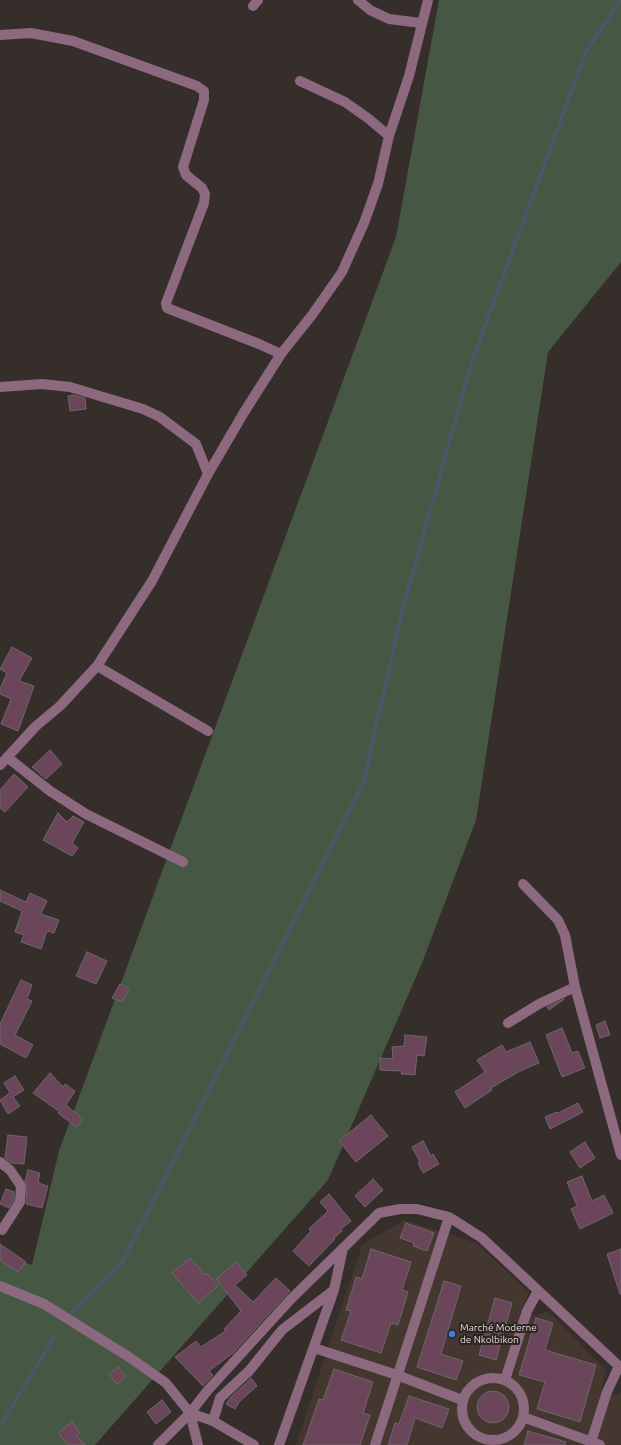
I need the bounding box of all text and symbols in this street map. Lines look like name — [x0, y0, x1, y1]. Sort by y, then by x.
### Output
place label: Marché Moderne de Nkolbikon — [460, 1322, 537, 1346]
marker: Marché Moderne de Nkolbikon — [447, 1329, 457, 1339]

